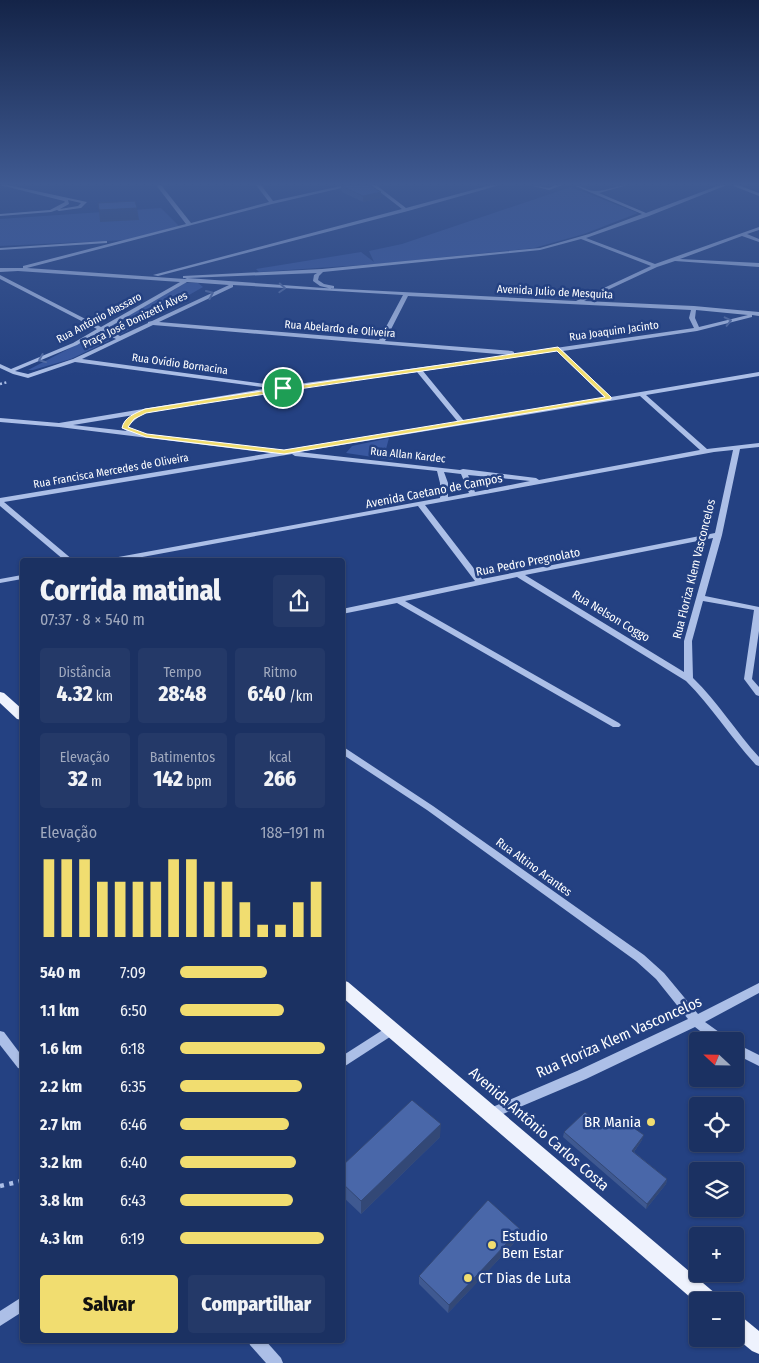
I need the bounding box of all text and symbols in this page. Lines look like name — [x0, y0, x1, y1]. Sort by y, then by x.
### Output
one-way arrow — [278, 282, 286, 293]
street label: Avenida Julio de Mesquita — [496, 282, 614, 302]
street label: Praça José Donizetti Alves — [80, 289, 190, 351]
street label: Rua Antônio Massaro — [54, 290, 144, 346]
one-way arrow — [205, 290, 214, 301]
one-way arrow — [723, 316, 732, 327]
street label: Rua Abelardo de Oliveira — [284, 318, 396, 340]
street label: Rua Joaquim Jacinto — [568, 318, 660, 344]
street label: Rua Ovídio Bornacina — [131, 351, 229, 377]
one-way arrow — [38, 353, 46, 363]
pin — [262, 367, 304, 409]
icon: arrive — [269, 374, 297, 402]
street label: Rua Allan Kardec — [370, 445, 447, 465]
street label: Rua Francisca Mercedes de Oliveira — [32, 451, 190, 491]
street label: Avenida Caetano de Campos — [364, 471, 504, 511]
street label: Rua Floriza Klem Vasconcelos — [670, 498, 718, 640]
street label: Rua Pedro Pregnolato — [475, 545, 581, 579]
text: Corrida matinal — [40, 574, 221, 607]
button: share — [273, 575, 325, 627]
street label: Rua Nelson Coggo — [570, 587, 652, 645]
text: 07:37 · 8 × 540 m — [40, 610, 145, 629]
text: Distância — [58, 664, 111, 681]
text: Tempo — [163, 664, 202, 681]
text: Ritmo — [263, 664, 297, 681]
text: 4.32 — [57, 681, 93, 707]
text: 28:48 — [158, 681, 207, 707]
text: 6:40 — [247, 681, 286, 707]
text: km — [93, 688, 113, 705]
text: /km — [286, 688, 313, 705]
text: Elevação — [60, 749, 110, 766]
text: Batimentos — [150, 749, 215, 766]
text: kcal — [269, 749, 291, 766]
text: 32 — [68, 766, 88, 792]
text: 142 — [153, 766, 183, 792]
text: 266 — [264, 766, 296, 792]
text: m — [88, 773, 102, 790]
text: bpm — [183, 773, 212, 790]
text: Elevação — [40, 823, 97, 842]
text: 188–191 m — [260, 823, 325, 842]
street label: Rua Altino Arantes — [493, 835, 575, 899]
text: 540 m — [40, 963, 80, 982]
text: 7:09 — [120, 963, 146, 982]
street label: Rua Floriza Klem Vasconcelos — [533, 992, 705, 1082]
text: 1.1 km — [40, 1001, 79, 1020]
text: 6:50 — [120, 1001, 147, 1020]
north arrow — [689, 1032, 744, 1088]
map controls — [689, 1032, 744, 1347]
text: 1.6 km — [40, 1039, 82, 1058]
text: 6:18 — [120, 1039, 145, 1058]
street label: Avenida Antônio Carlos Costa — [465, 1063, 613, 1195]
text: 2.2 km — [40, 1077, 82, 1096]
text: 6:35 — [120, 1077, 146, 1096]
button: locate — [689, 1097, 744, 1152]
place label: BR Mania — [584, 1113, 641, 1131]
text: 2.7 km — [40, 1115, 82, 1134]
text: 6:46 — [120, 1115, 147, 1134]
marker: BR Mania — [645, 1116, 657, 1128]
text: 3.2 km — [40, 1153, 82, 1172]
text: 6:40 — [120, 1153, 147, 1172]
button: layers — [689, 1162, 744, 1217]
text: 3.8 km — [40, 1191, 83, 1210]
text: 6:43 — [120, 1191, 146, 1210]
place label: Estudio Bem Estar — [502, 1227, 564, 1262]
button: + — [689, 1227, 744, 1282]
text: 4.3 km — [40, 1229, 83, 1248]
text: 6:19 — [120, 1229, 145, 1248]
marker: Estudio Bem Estar — [486, 1239, 498, 1251]
place label: CT Dias de Luta — [478, 1269, 571, 1287]
marker: CT Dias de Luta — [462, 1272, 474, 1284]
button: Salvar — [40, 1275, 178, 1333]
button: Compartilhar — [188, 1275, 325, 1333]
button: − — [689, 1292, 744, 1347]

